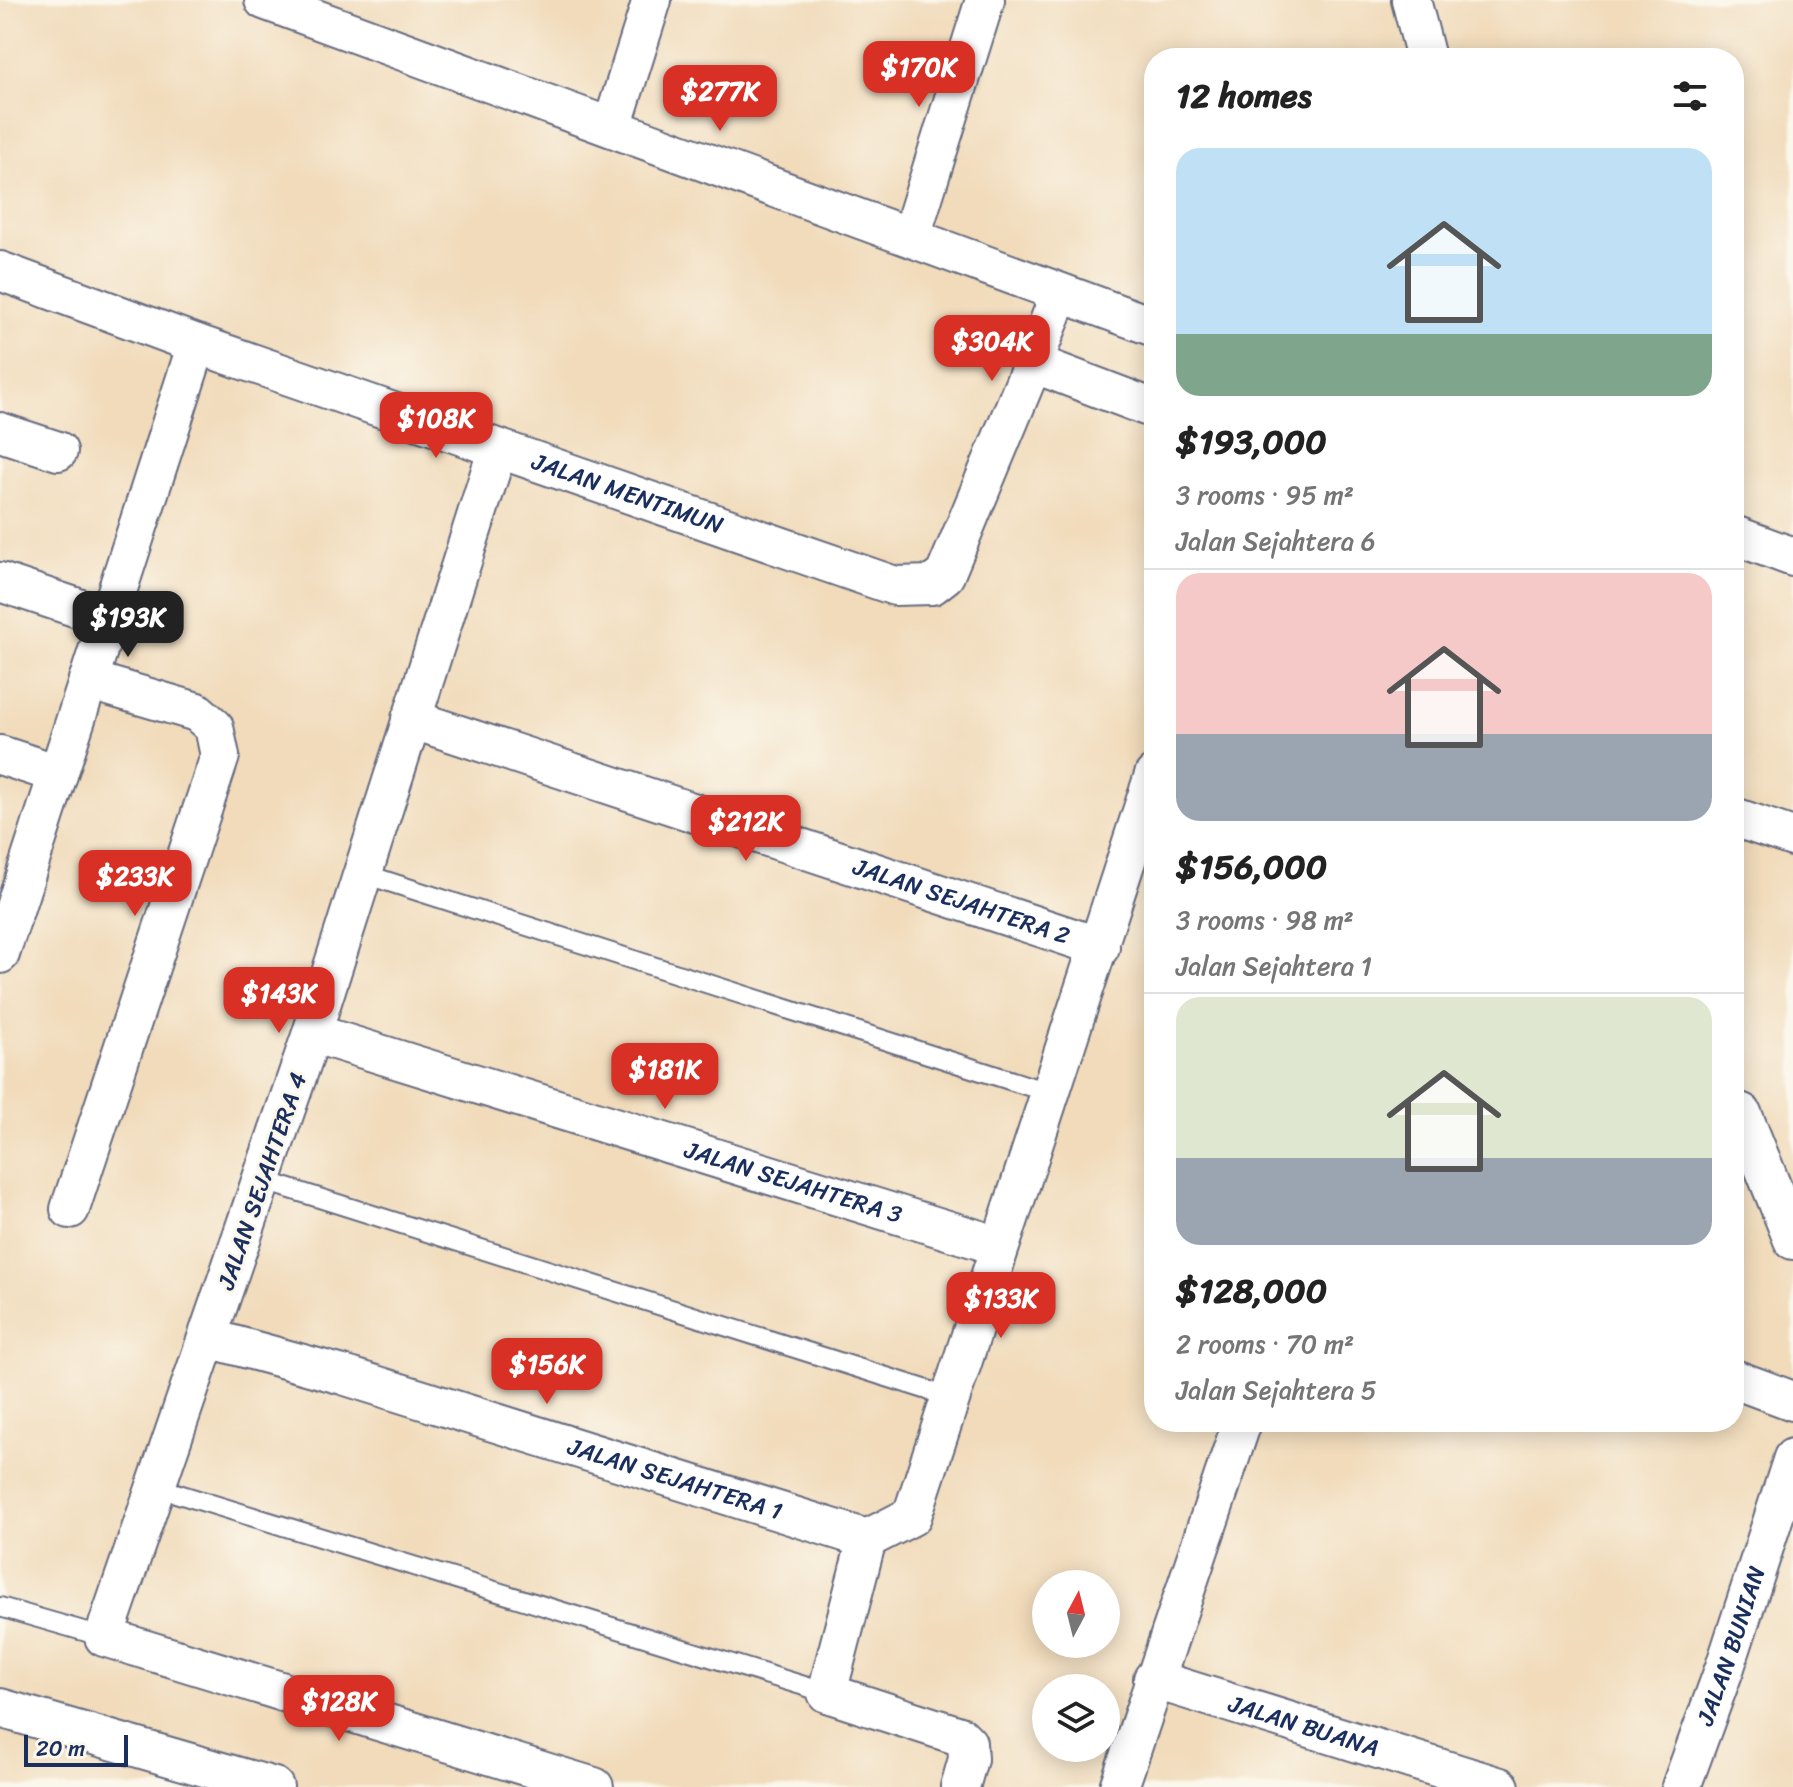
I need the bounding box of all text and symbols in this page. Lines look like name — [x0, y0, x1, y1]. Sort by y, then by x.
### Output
pin: $170K — [863, 41, 975, 109]
text: $170K — [881, 44, 957, 90]
pin: $277K — [664, 65, 776, 133]
text: 12 homes — [1176, 66, 1312, 126]
text: $277K — [681, 68, 759, 114]
icon: filters — [1668, 74, 1712, 118]
icon: home — [1372, 200, 1516, 344]
pin: $304K — [936, 315, 1048, 383]
text: $304K — [952, 318, 1032, 364]
pin: $108K — [380, 392, 492, 460]
text: $108K — [398, 395, 474, 441]
text: $193,000 — [1176, 412, 1327, 472]
street label: JALAN MENTIMUN — [525, 440, 729, 546]
text: 3 rooms · 95 m² — [1176, 472, 1354, 518]
text: Jalan Sejahtera 6 — [1176, 518, 1376, 564]
pin: $193K — [72, 591, 184, 659]
text: $193K — [91, 594, 165, 640]
icon: home — [1372, 625, 1516, 769]
pin: $212K — [690, 795, 802, 863]
text: $212K — [709, 798, 783, 844]
text: $156,000 — [1176, 837, 1327, 897]
street label: JALAN SEJAHTERA 2 — [847, 845, 1076, 957]
pin: $233K — [79, 850, 191, 918]
text: $233K — [97, 853, 173, 899]
text: 3 rooms · 98 m² — [1176, 897, 1354, 943]
text: Jalan Sejahtera 1 — [1176, 943, 1372, 989]
pin: $143K — [223, 967, 335, 1035]
text: $143K — [242, 970, 316, 1016]
pin: $181K — [609, 1043, 721, 1111]
text: $181K — [629, 1046, 701, 1092]
icon: home — [1372, 1049, 1516, 1193]
street label: JALAN SEJAHTERA 4 — [205, 1067, 319, 1296]
street label: JALAN SEJAHTERA 3 — [678, 1128, 907, 1236]
text: $128,000 — [1176, 1261, 1327, 1321]
pin: $133K — [945, 1272, 1057, 1340]
text: $133K — [964, 1275, 1038, 1321]
text: 2 rooms · 70 m² — [1176, 1321, 1354, 1367]
pin: $156K — [491, 1338, 603, 1406]
text: $156K — [509, 1341, 585, 1387]
text: Jalan Sejahtera 5 — [1176, 1367, 1377, 1413]
street label: JALAN SEJAHTERA 1 — [562, 1425, 788, 1532]
street label: JALAN BUNIAN — [1684, 1560, 1778, 1732]
north arrow — [1032, 1570, 1120, 1658]
map controls — [1032, 1570, 1120, 1762]
button: layers — [1032, 1674, 1120, 1762]
pin: $128K — [283, 1675, 395, 1743]
text: $128K — [301, 1678, 377, 1724]
street label: JALAN BUANA — [1222, 1683, 1384, 1769]
text: 20 m — [36, 1729, 85, 1768]
scale bar — [24, 1731, 128, 1767]

